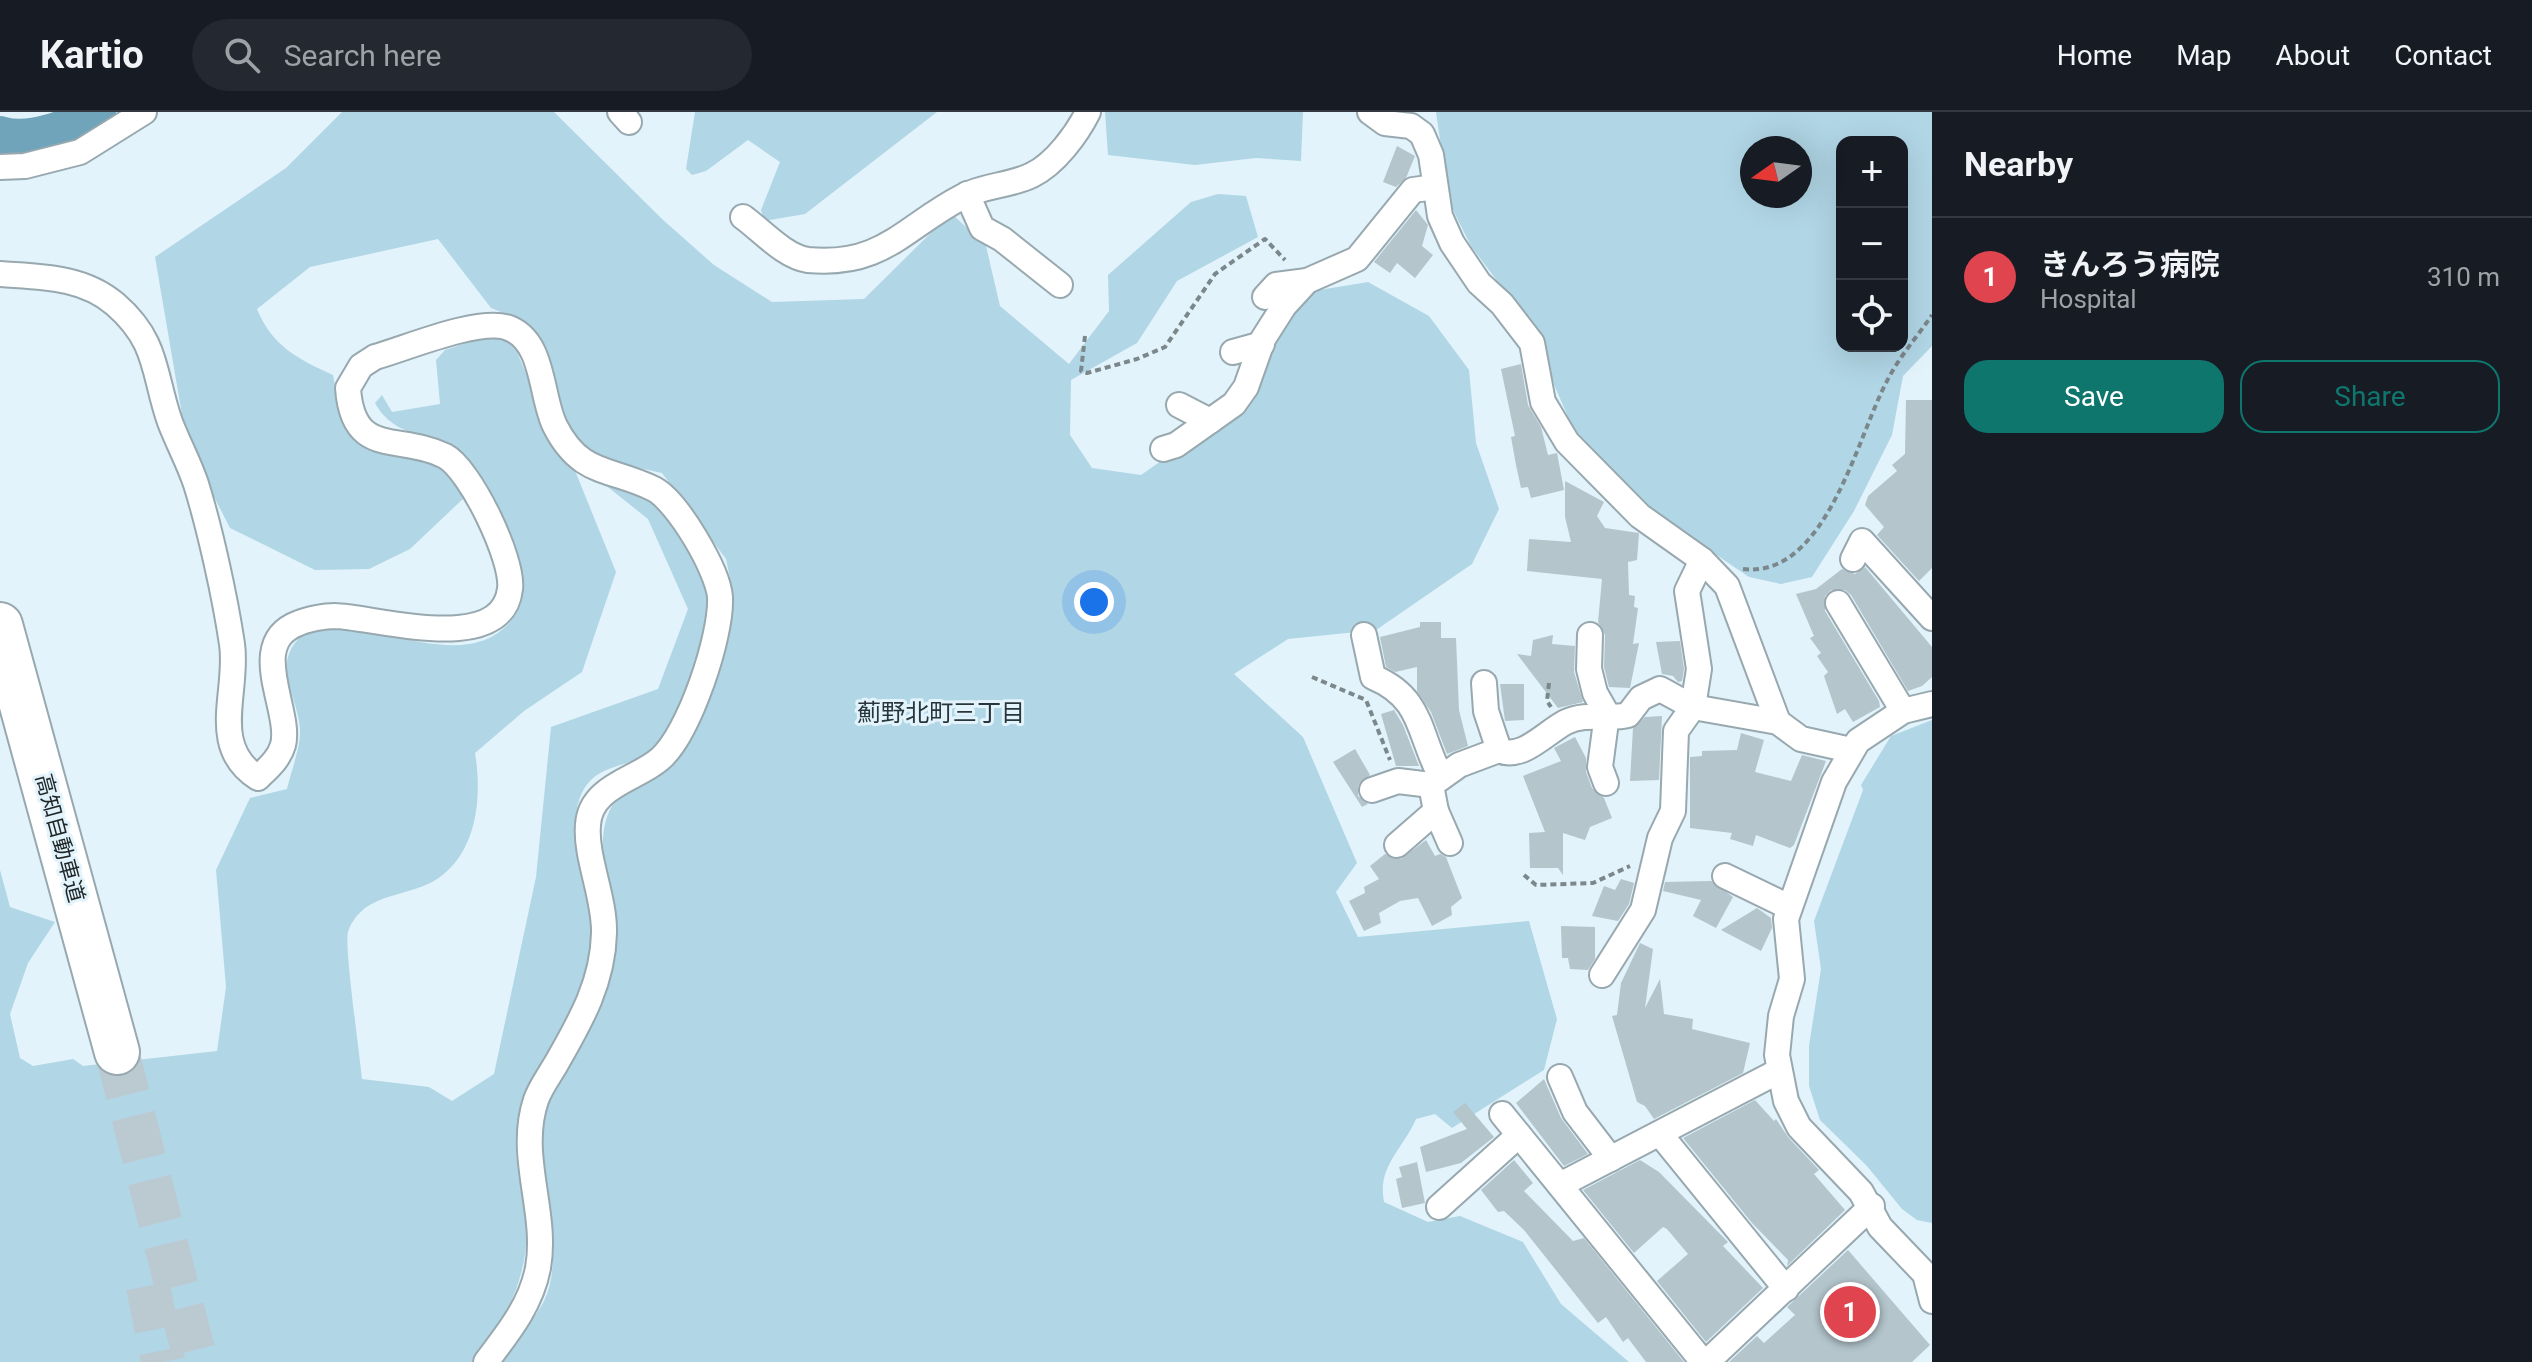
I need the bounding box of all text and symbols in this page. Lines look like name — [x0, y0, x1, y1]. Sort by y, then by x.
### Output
search box — [192, 19, 752, 91]
text: Kartio — [40, 33, 144, 77]
icon: search — [220, 33, 264, 77]
text: Search here — [284, 38, 442, 73]
text: Home — [2057, 39, 2132, 72]
text: Map — [2176, 39, 2232, 72]
text: About — [2276, 39, 2350, 72]
text: Contact — [2394, 39, 2492, 72]
north arrow — [1740, 136, 1812, 208]
map controls — [1836, 136, 1908, 352]
button: + — [1836, 136, 1908, 208]
text: Nearby — [1964, 144, 2073, 184]
button: − — [1836, 208, 1908, 280]
text: きんろう病院 — [2040, 247, 2220, 282]
text: 1 — [1983, 262, 1997, 292]
text: 310 m — [2427, 262, 2500, 292]
button: locate — [1836, 280, 1908, 352]
text: Hospital — [2040, 284, 2137, 314]
button: Save — [1964, 360, 2224, 433]
button: Share — [2240, 360, 2500, 433]
your location — [1074, 582, 1114, 622]
district label: 薊野北町三丁目 — [857, 699, 1025, 727]
street label: 高知自動車道 — [31, 771, 89, 905]
pin: 1 — [1824, 1282, 1876, 1342]

